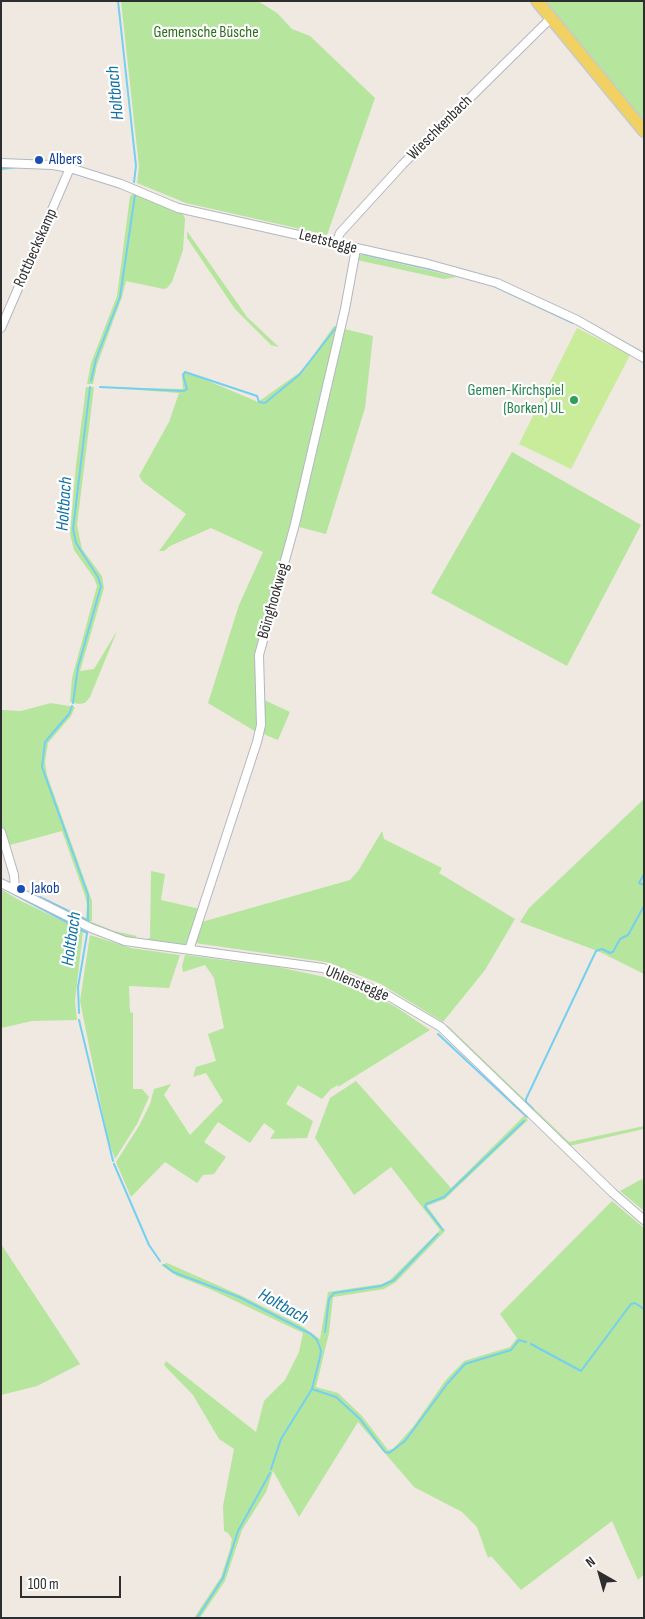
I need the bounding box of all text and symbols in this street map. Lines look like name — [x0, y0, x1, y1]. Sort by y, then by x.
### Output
park label: Gemensche Büsche — [153, 23, 259, 43]
water label: Holtbach — [102, 65, 130, 121]
street label: Wieschkenbach — [404, 92, 476, 164]
place label: Albers — [49, 150, 82, 170]
marker: Albers — [33, 154, 45, 166]
street label: Rottbeckskamp — [10, 206, 62, 290]
street label: Leetstegge — [297, 226, 359, 258]
place label: Gemen-Kirchspiel (Borken) UL — [468, 381, 564, 419]
marker: Gemen-Kirchspiel (Borken) UL — [568, 394, 580, 406]
water label: Holtbach — [52, 476, 78, 532]
street label: Böinghookweg — [254, 561, 294, 641]
place label: Jakob — [31, 879, 60, 899]
marker: Jakob — [15, 883, 27, 895]
water label: Holtbach — [58, 911, 86, 967]
street label: Uhlenstegge — [322, 962, 392, 1006]
water label: Holtbach — [254, 1284, 312, 1330]
north arrow — [575, 1549, 625, 1599]
text: N — [582, 1553, 599, 1571]
scale bar — [22, 1566, 124, 1598]
text: 100 m — [28, 1575, 59, 1594]

